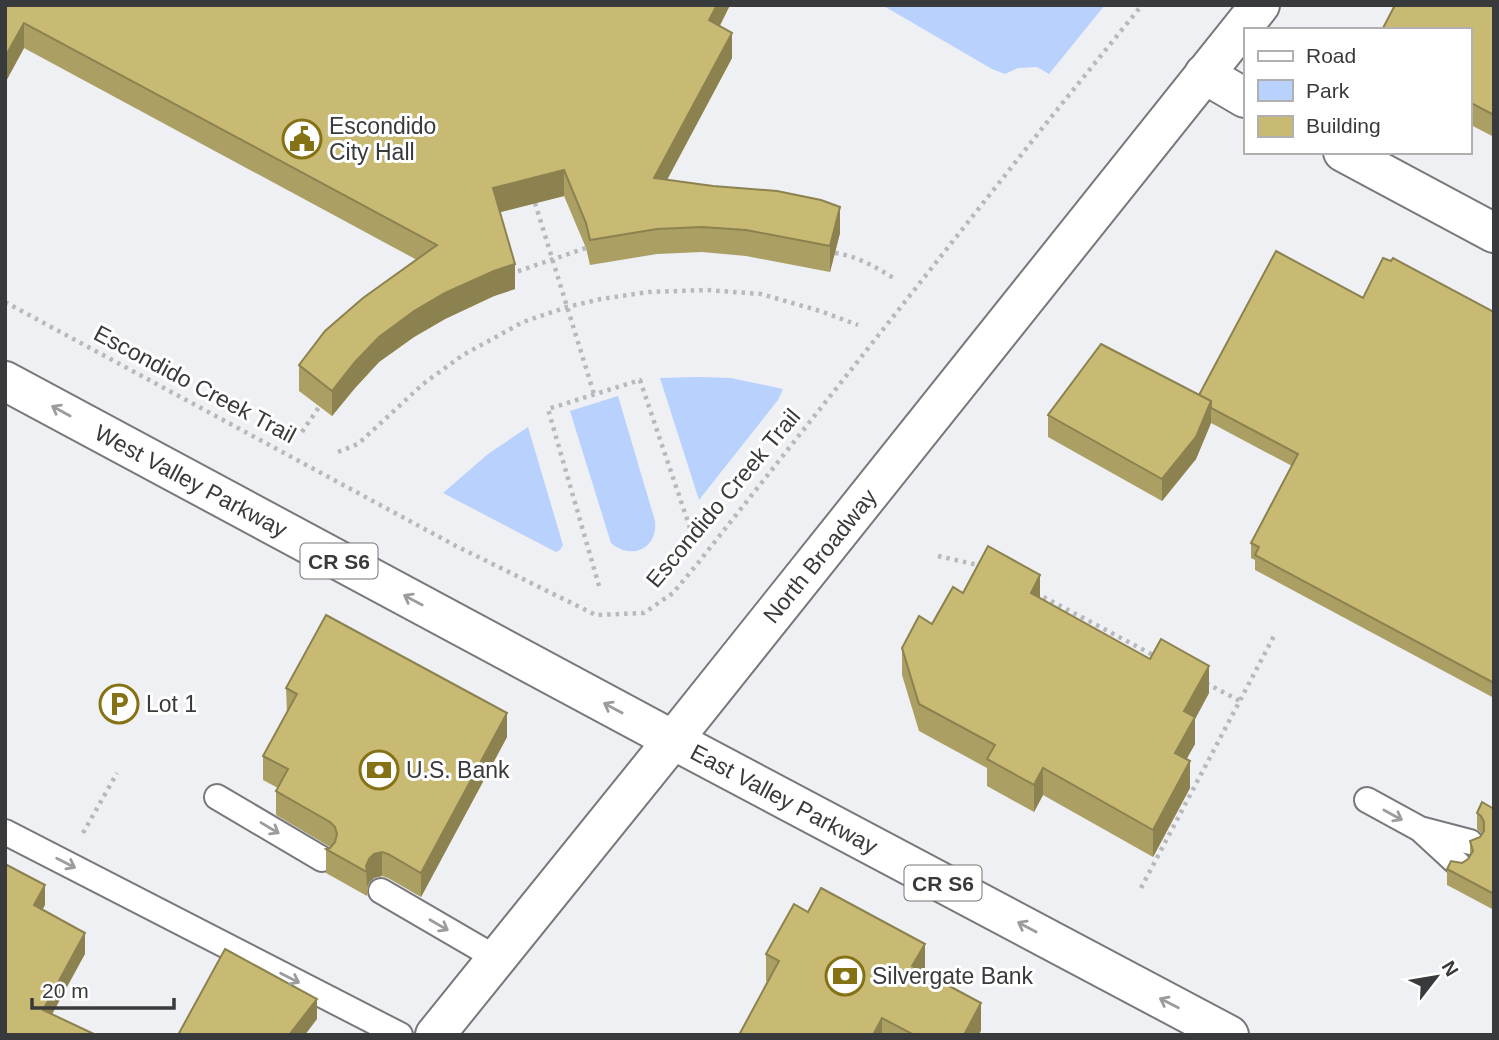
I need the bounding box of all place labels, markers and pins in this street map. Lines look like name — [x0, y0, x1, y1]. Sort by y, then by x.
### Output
place label: Escondido City Hall — [329, 113, 436, 165]
public building icon: Escondido City Hall — [281, 118, 323, 160]
parking icon: Lot 1 — [98, 683, 140, 725]
place label: Lot 1 — [146, 691, 197, 717]
bank icon: U.S. Bank — [358, 749, 400, 791]
place label: U.S. Bank — [406, 757, 510, 783]
bank icon: Silvergate Bank — [824, 955, 866, 997]
place label: Silvergate Bank — [872, 963, 1034, 989]

